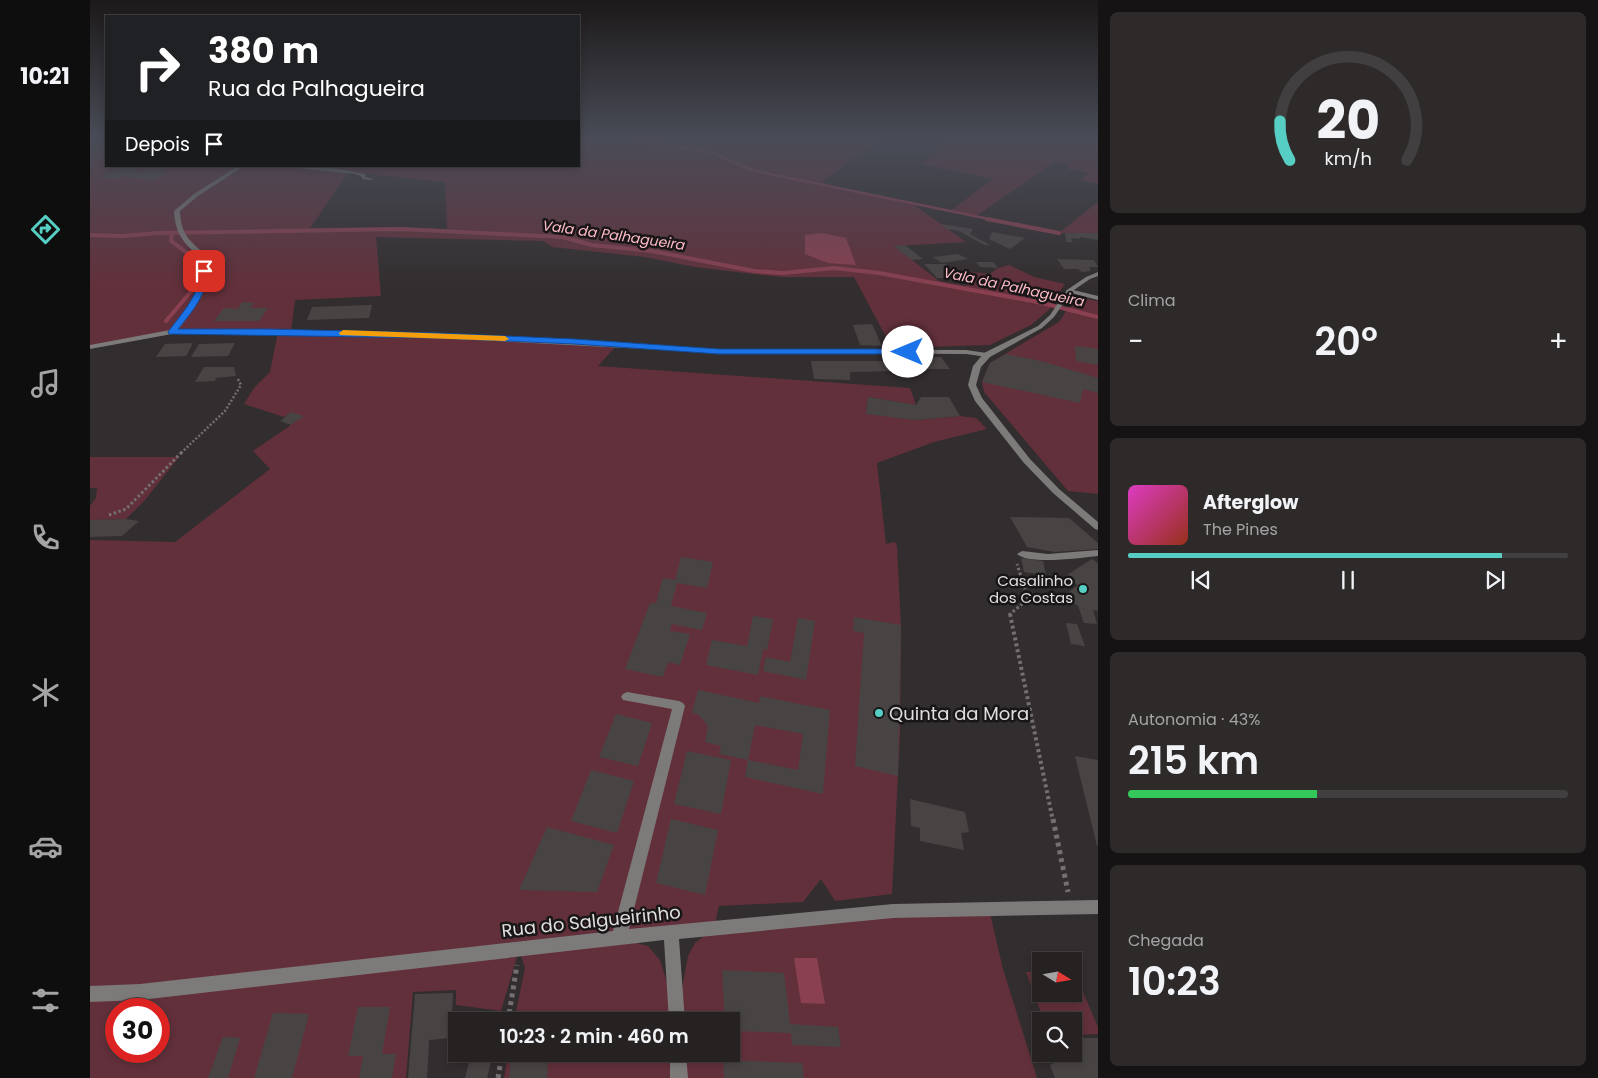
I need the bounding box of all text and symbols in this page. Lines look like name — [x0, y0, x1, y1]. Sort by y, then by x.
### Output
text: 380 m — [208, 26, 319, 75]
icon: right — [125, 35, 190, 100]
text: 10:21 — [20, 61, 70, 92]
text: Rua da Palhagueira — [208, 73, 425, 104]
text: 20 — [1316, 84, 1380, 157]
icon: arrive — [200, 130, 228, 158]
text: Depois — [125, 131, 190, 158]
text: km/h — [1324, 146, 1372, 171]
icon: directions — [28, 212, 63, 247]
water label: Vala da Palhagueira — [541, 215, 687, 255]
pin — [183, 250, 225, 292]
icon: arrive — [190, 257, 218, 285]
water label: Vala da Palhagueira — [942, 262, 1087, 312]
text: Clima — [1128, 289, 1176, 312]
text: 20° — [1315, 315, 1378, 368]
text: − — [1128, 322, 1143, 361]
text: + — [1549, 322, 1568, 361]
position arrow — [881, 325, 933, 377]
icon: music — [28, 366, 63, 401]
text: Afterglow — [1203, 489, 1298, 516]
text: The Pines — [1203, 518, 1278, 541]
icon: phone — [28, 520, 63, 555]
icon: previous — [1187, 566, 1215, 594]
icon: pause — [1334, 566, 1362, 594]
icon: next — [1481, 566, 1509, 594]
place label: Casalinho dos Costas — [989, 570, 1073, 608]
marker: Casalinho dos Costas — [1077, 583, 1089, 595]
icon: climate — [28, 675, 63, 710]
place label: Quinta da Mora — [889, 701, 1029, 726]
marker: Quinta da Mora — [873, 707, 885, 719]
text: Autonomia · 43% — [1128, 708, 1260, 731]
text: 215 km — [1128, 734, 1259, 787]
icon: car — [28, 829, 63, 864]
street label: Rua do Salgueirinho — [500, 899, 682, 943]
text: Chegada — [1128, 929, 1204, 952]
north arrow — [1032, 952, 1082, 1002]
map controls — [1032, 952, 1082, 1062]
text: 10:23 — [1128, 955, 1221, 1008]
icon: filters — [28, 983, 63, 1018]
speed limit sign: 30 — [105, 998, 170, 1063]
button: search — [1032, 1012, 1082, 1062]
text: 10:23 · 2 min · 460 m — [499, 1023, 689, 1050]

